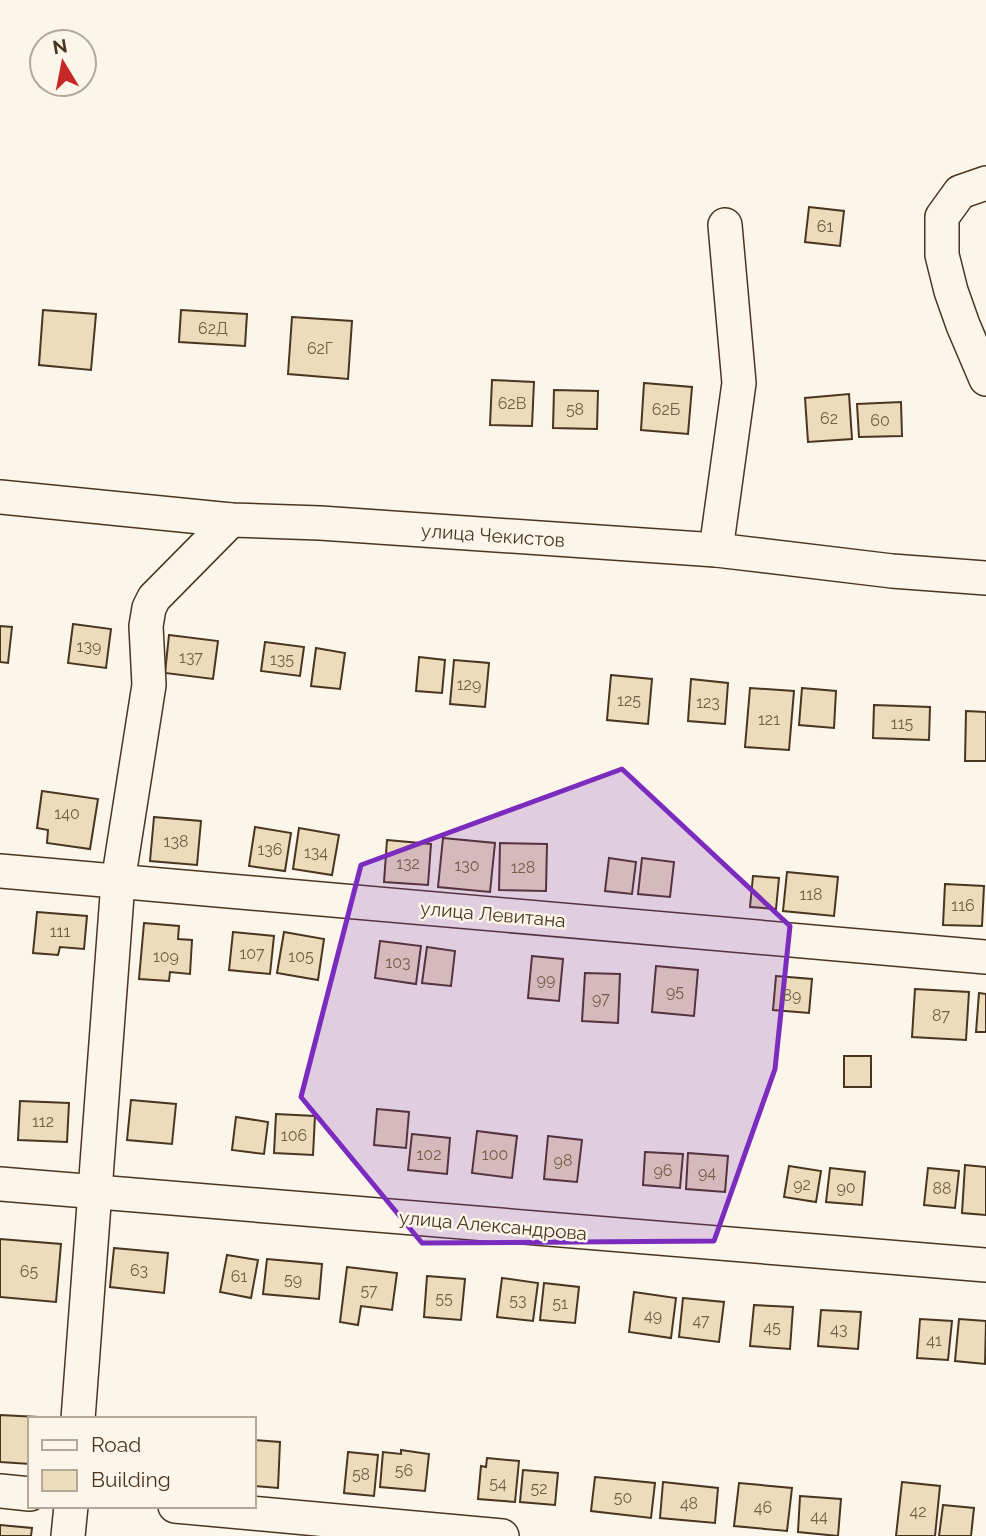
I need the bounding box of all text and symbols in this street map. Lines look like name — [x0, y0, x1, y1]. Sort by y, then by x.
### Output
north arrow — [28, 28, 98, 98]
text: N — [51, 34, 69, 58]
house number: 61 — [817, 217, 833, 236]
house number: 62Д — [198, 319, 228, 338]
house number: 62Г — [307, 339, 333, 358]
house number: 62В — [498, 394, 526, 413]
house number: 58 — [566, 400, 584, 419]
house number: 62Б — [652, 400, 680, 419]
house number: 62 — [820, 409, 838, 428]
house number: 60 — [870, 411, 890, 430]
street label: улица Чекистов — [420, 519, 566, 551]
house number: 139 — [77, 637, 101, 656]
house number: 137 — [179, 648, 203, 667]
house number: 135 — [270, 650, 294, 669]
house number: 129 — [457, 675, 481, 694]
house number: 125 — [617, 691, 641, 710]
house number: 123 — [696, 693, 720, 712]
house number: 121 — [758, 710, 780, 729]
house number: 115 — [891, 714, 913, 733]
house number: 140 — [54, 804, 80, 823]
house number: 138 — [164, 832, 188, 851]
house number: 136 — [257, 840, 283, 859]
house number: 134 — [304, 843, 328, 862]
house number: 132 — [396, 854, 420, 873]
house number: 130 — [454, 856, 480, 875]
house number: 128 — [511, 858, 535, 877]
house number: 118 — [799, 885, 823, 904]
house number: 116 — [951, 896, 975, 915]
street label: улица Левитана — [419, 897, 567, 931]
house number: 111 — [50, 922, 70, 941]
house number: 107 — [239, 944, 265, 963]
house number: 109 — [153, 947, 179, 966]
house number: 105 — [288, 947, 314, 966]
house number: 103 — [385, 953, 411, 972]
house number: 99 — [537, 970, 555, 989]
house number: 95 — [666, 982, 684, 1001]
house number: 89 — [783, 986, 801, 1005]
house number: 97 — [592, 989, 610, 1008]
house number: 87 — [932, 1006, 950, 1025]
house number: 112 — [32, 1112, 54, 1131]
house number: 106 — [281, 1126, 307, 1145]
house number: 102 — [417, 1145, 441, 1164]
house number: 100 — [482, 1145, 508, 1164]
house number: 98 — [554, 1151, 572, 1170]
house number: 96 — [653, 1161, 673, 1180]
house number: 94 — [698, 1163, 716, 1182]
house number: 92 — [793, 1175, 811, 1194]
house number: 90 — [836, 1178, 856, 1197]
house number: 88 — [933, 1179, 951, 1198]
street label: улица Александрова — [398, 1206, 588, 1244]
house number: 63 — [130, 1261, 148, 1280]
house number: 65 — [20, 1262, 38, 1281]
house number: 61 — [231, 1267, 247, 1286]
house number: 59 — [284, 1270, 302, 1289]
house number: 57 — [360, 1281, 378, 1300]
house number: 55 — [435, 1289, 453, 1308]
house number: 53 — [509, 1291, 527, 1310]
house number: 51 — [552, 1294, 568, 1313]
house number: 49 — [644, 1306, 662, 1325]
house number: 47 — [692, 1311, 710, 1330]
house number: 45 — [763, 1318, 781, 1337]
house number: 43 — [830, 1320, 848, 1339]
house number: 41 — [926, 1331, 942, 1350]
legend — [28, 1417, 256, 1508]
text: Road — [91, 1432, 141, 1457]
house number: 56 — [395, 1461, 413, 1480]
house number: 58 — [352, 1465, 370, 1484]
text: Building — [91, 1467, 171, 1492]
house number: 54 — [489, 1474, 507, 1493]
house number: 52 — [530, 1479, 548, 1498]
house number: 50 — [614, 1488, 632, 1507]
house number: 48 — [680, 1494, 698, 1513]
house number: 46 — [754, 1498, 772, 1517]
house number: 42 — [909, 1502, 927, 1521]
house number: 44 — [810, 1507, 828, 1526]

